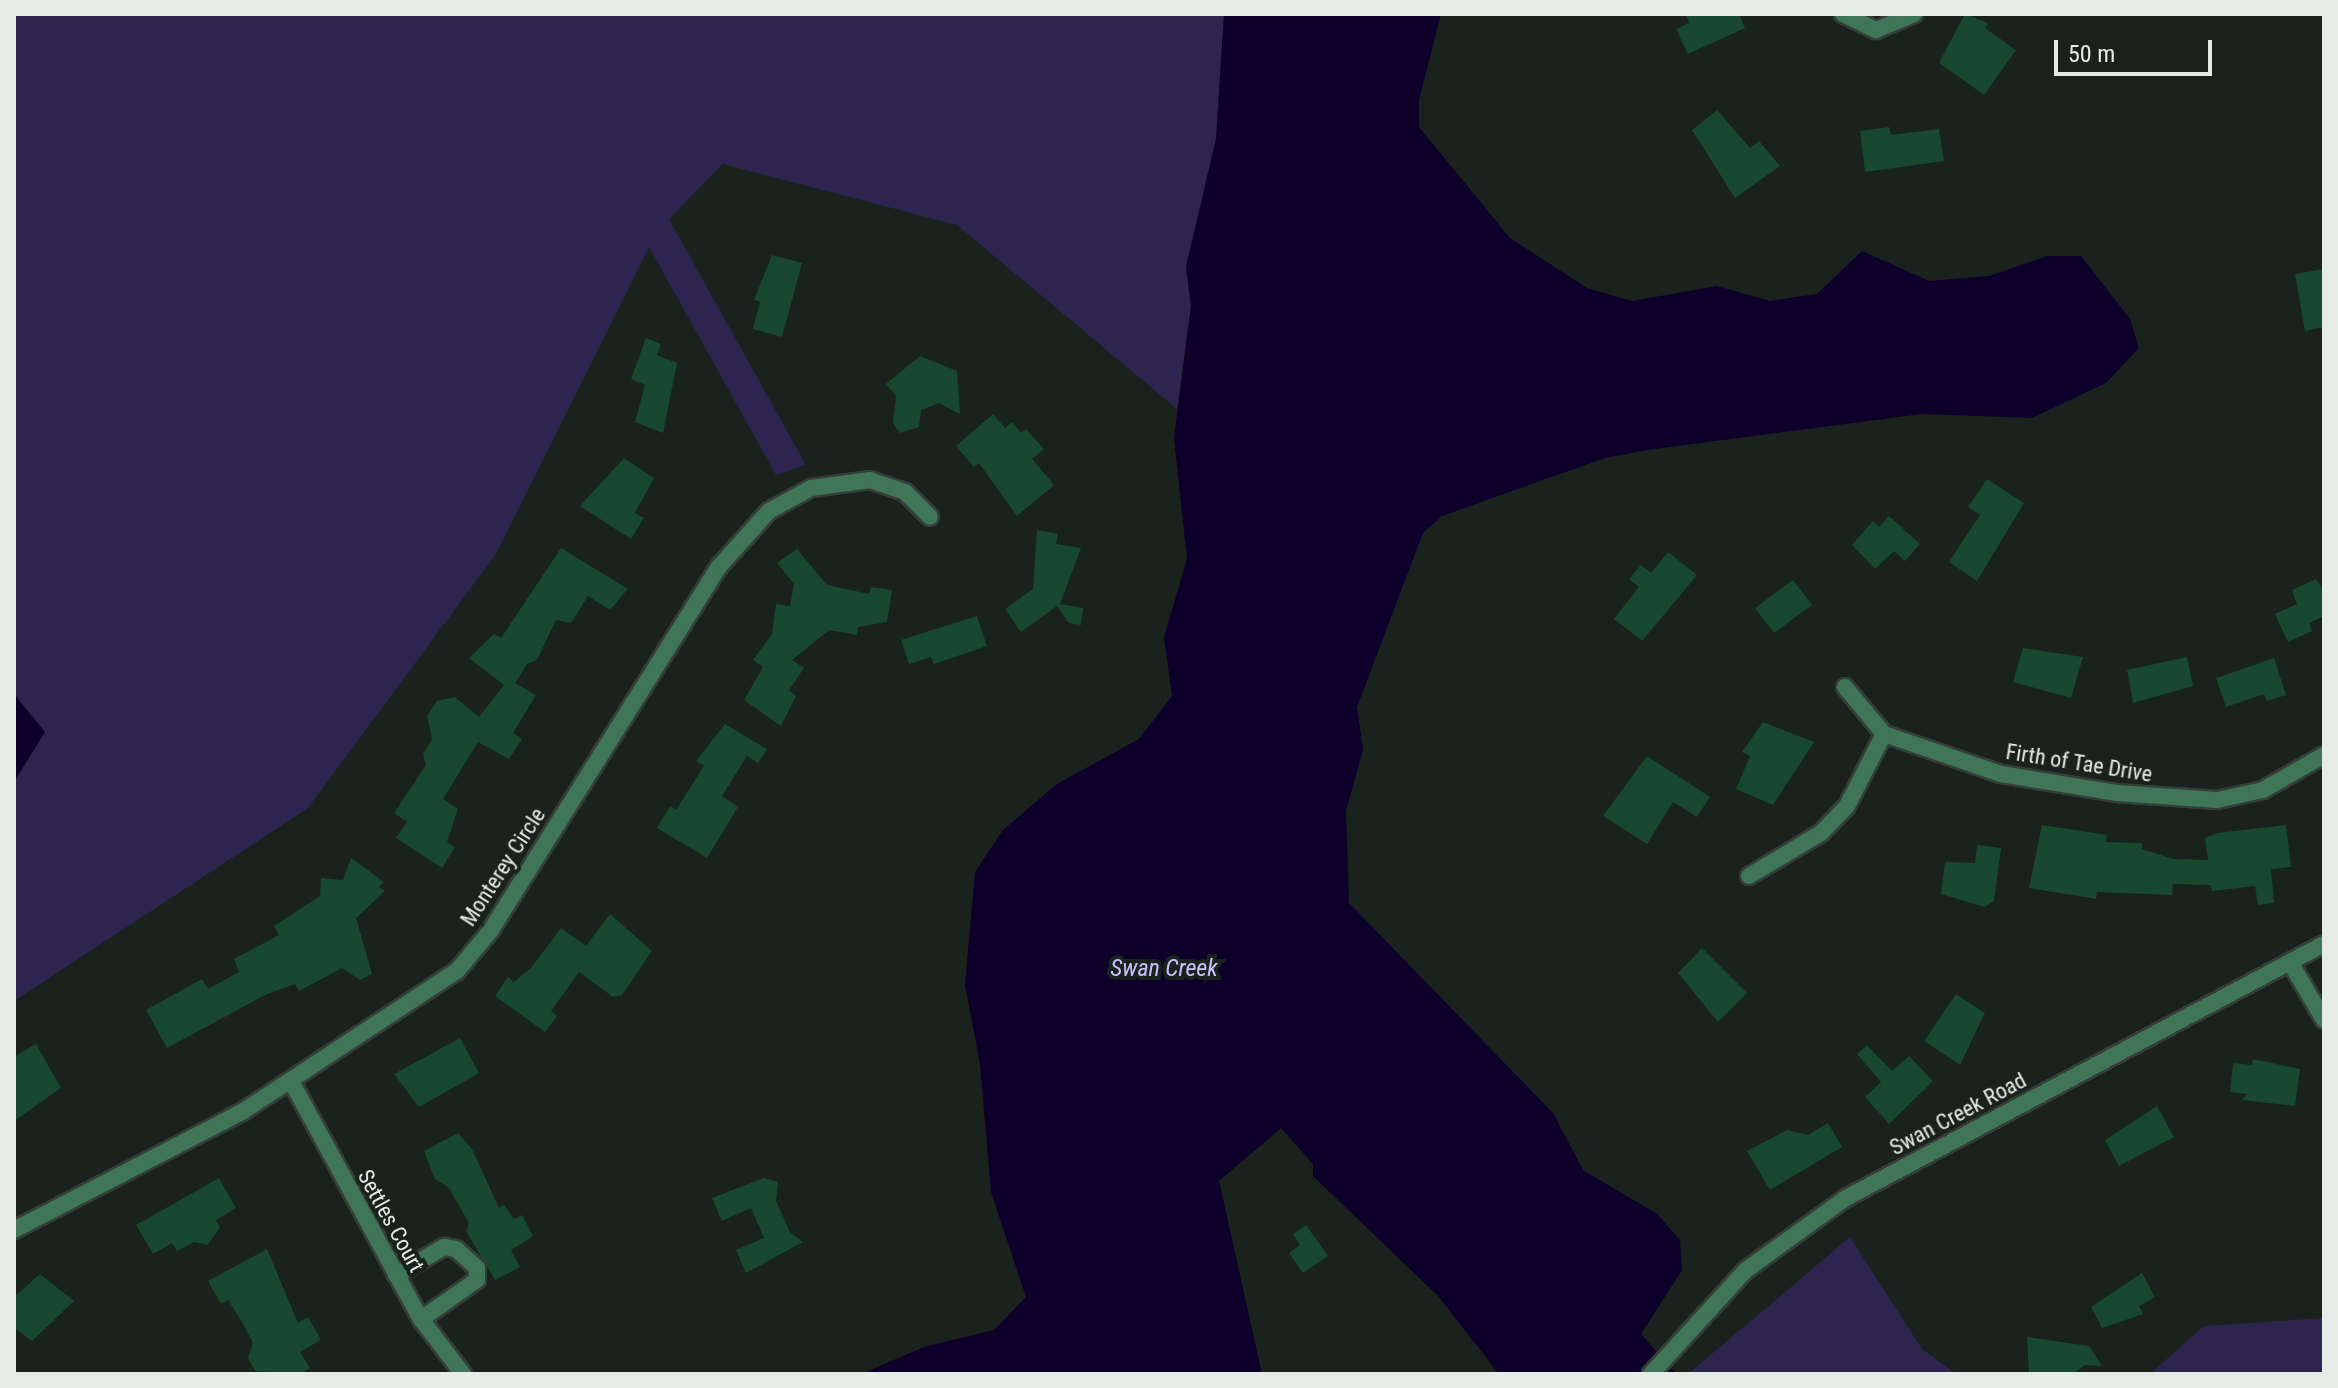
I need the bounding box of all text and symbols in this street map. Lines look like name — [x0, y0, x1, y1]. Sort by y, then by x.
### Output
scale bar — [2058, 24, 2216, 74]
text: 50 m — [2068, 40, 2115, 68]
street label: Firth of Tae Drive — [2004, 738, 2154, 788]
street label: Monterey Circle — [455, 803, 551, 931]
water label: Swan Creek — [1110, 955, 1218, 983]
street label: Swan Creek Road — [1885, 1067, 2031, 1161]
street label: Settles Court — [352, 1165, 430, 1277]

